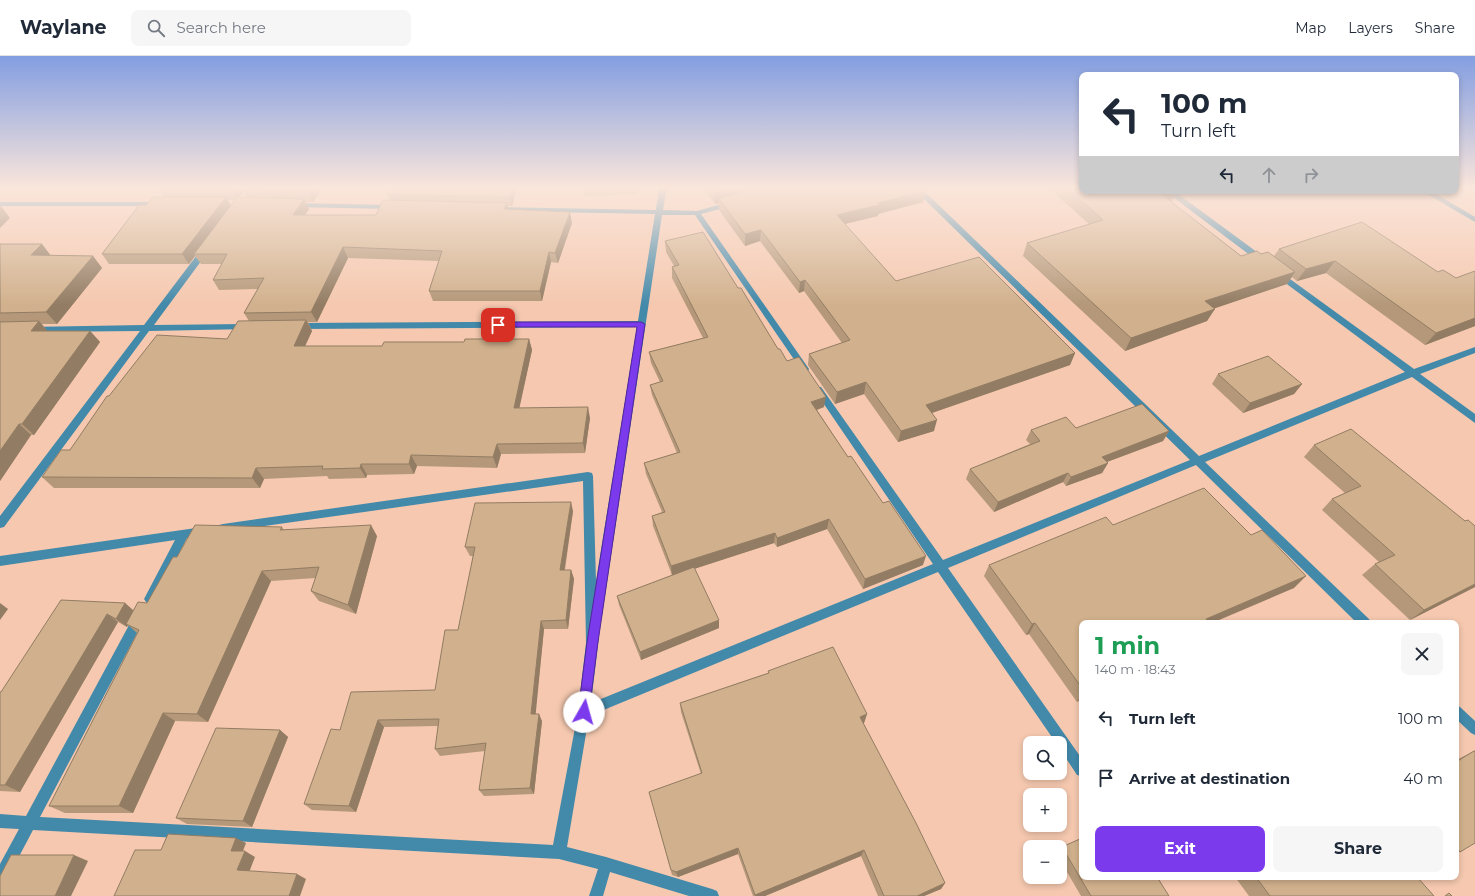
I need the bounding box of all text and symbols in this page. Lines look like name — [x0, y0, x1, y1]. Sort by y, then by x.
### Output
search box — [131, 10, 411, 46]
text: Waylane — [20, 16, 107, 39]
icon: search — [145, 17, 167, 39]
text: Search here — [177, 18, 266, 37]
text: Map — [1295, 19, 1326, 37]
text: Layers — [1348, 19, 1393, 37]
text: Share — [1415, 19, 1455, 37]
text: 100 m — [1161, 86, 1247, 120]
icon: left — [1095, 88, 1147, 140]
text: Turn left — [1161, 120, 1236, 142]
icon: left — [1216, 164, 1238, 186]
icon: ahead — [1258, 164, 1280, 186]
icon: right — [1300, 164, 1322, 186]
pin — [481, 308, 515, 342]
icon: arrive — [487, 314, 509, 336]
text: 1 min — [1095, 631, 1160, 660]
button: close — [1401, 633, 1443, 675]
text: 140 m · 18:43 — [1095, 661, 1176, 677]
position arrow — [563, 691, 605, 733]
icon: left — [1095, 707, 1117, 729]
text: Turn left — [1129, 709, 1196, 728]
text: 100 m — [1398, 709, 1443, 728]
map controls — [1023, 736, 1067, 884]
button: search — [1023, 736, 1067, 780]
icon: arrive — [1095, 767, 1117, 789]
text: Arrive at destination — [1129, 769, 1290, 788]
text: 40 m — [1403, 769, 1443, 788]
button: + — [1023, 788, 1067, 832]
button: Exit — [1095, 826, 1265, 872]
button: Share — [1273, 826, 1443, 872]
button: − — [1023, 840, 1067, 884]

